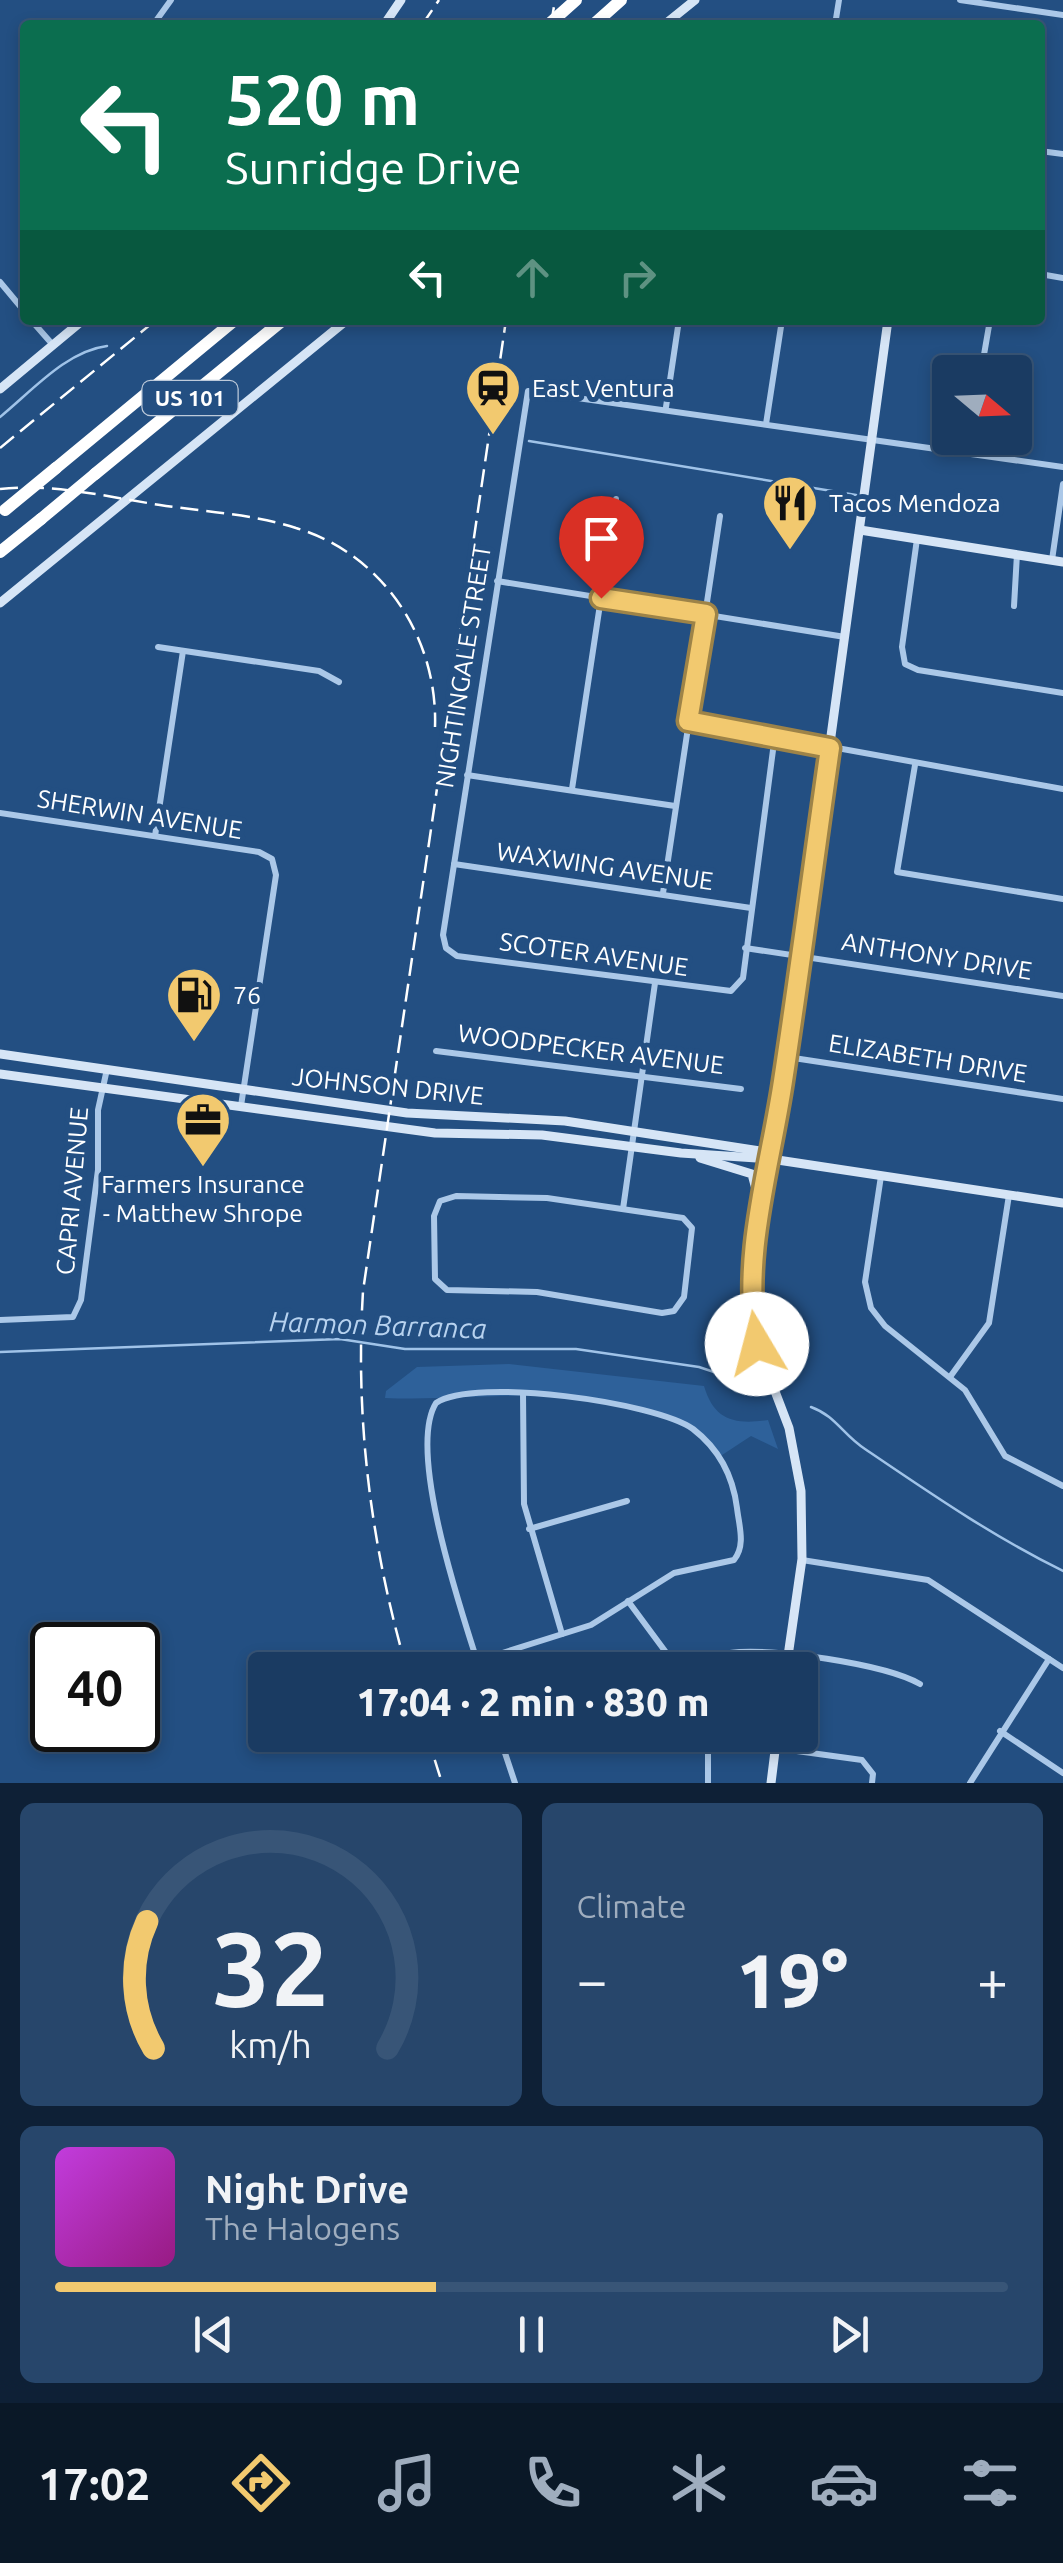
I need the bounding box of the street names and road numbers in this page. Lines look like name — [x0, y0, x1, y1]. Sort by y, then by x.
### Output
road number: US 101 — [142, 381, 238, 415]
street label: NIGHTINGALE STREET — [430, 542, 496, 790]
street label: SHERWIN AVENUE — [36, 784, 244, 844]
street label: WAXWING AVENUE — [495, 837, 715, 895]
street label: SCOTER AVENUE — [498, 927, 690, 981]
street label: ANTHONY DRIVE — [840, 927, 1034, 985]
street label: WOODPECKER AVENUE — [456, 1019, 726, 1079]
street label: ELIZABETH DRIVE — [827, 1028, 1029, 1088]
street label: JOHNSON DRIVE — [291, 1062, 485, 1110]
street label: CAPRI AVENUE — [51, 1106, 93, 1276]

